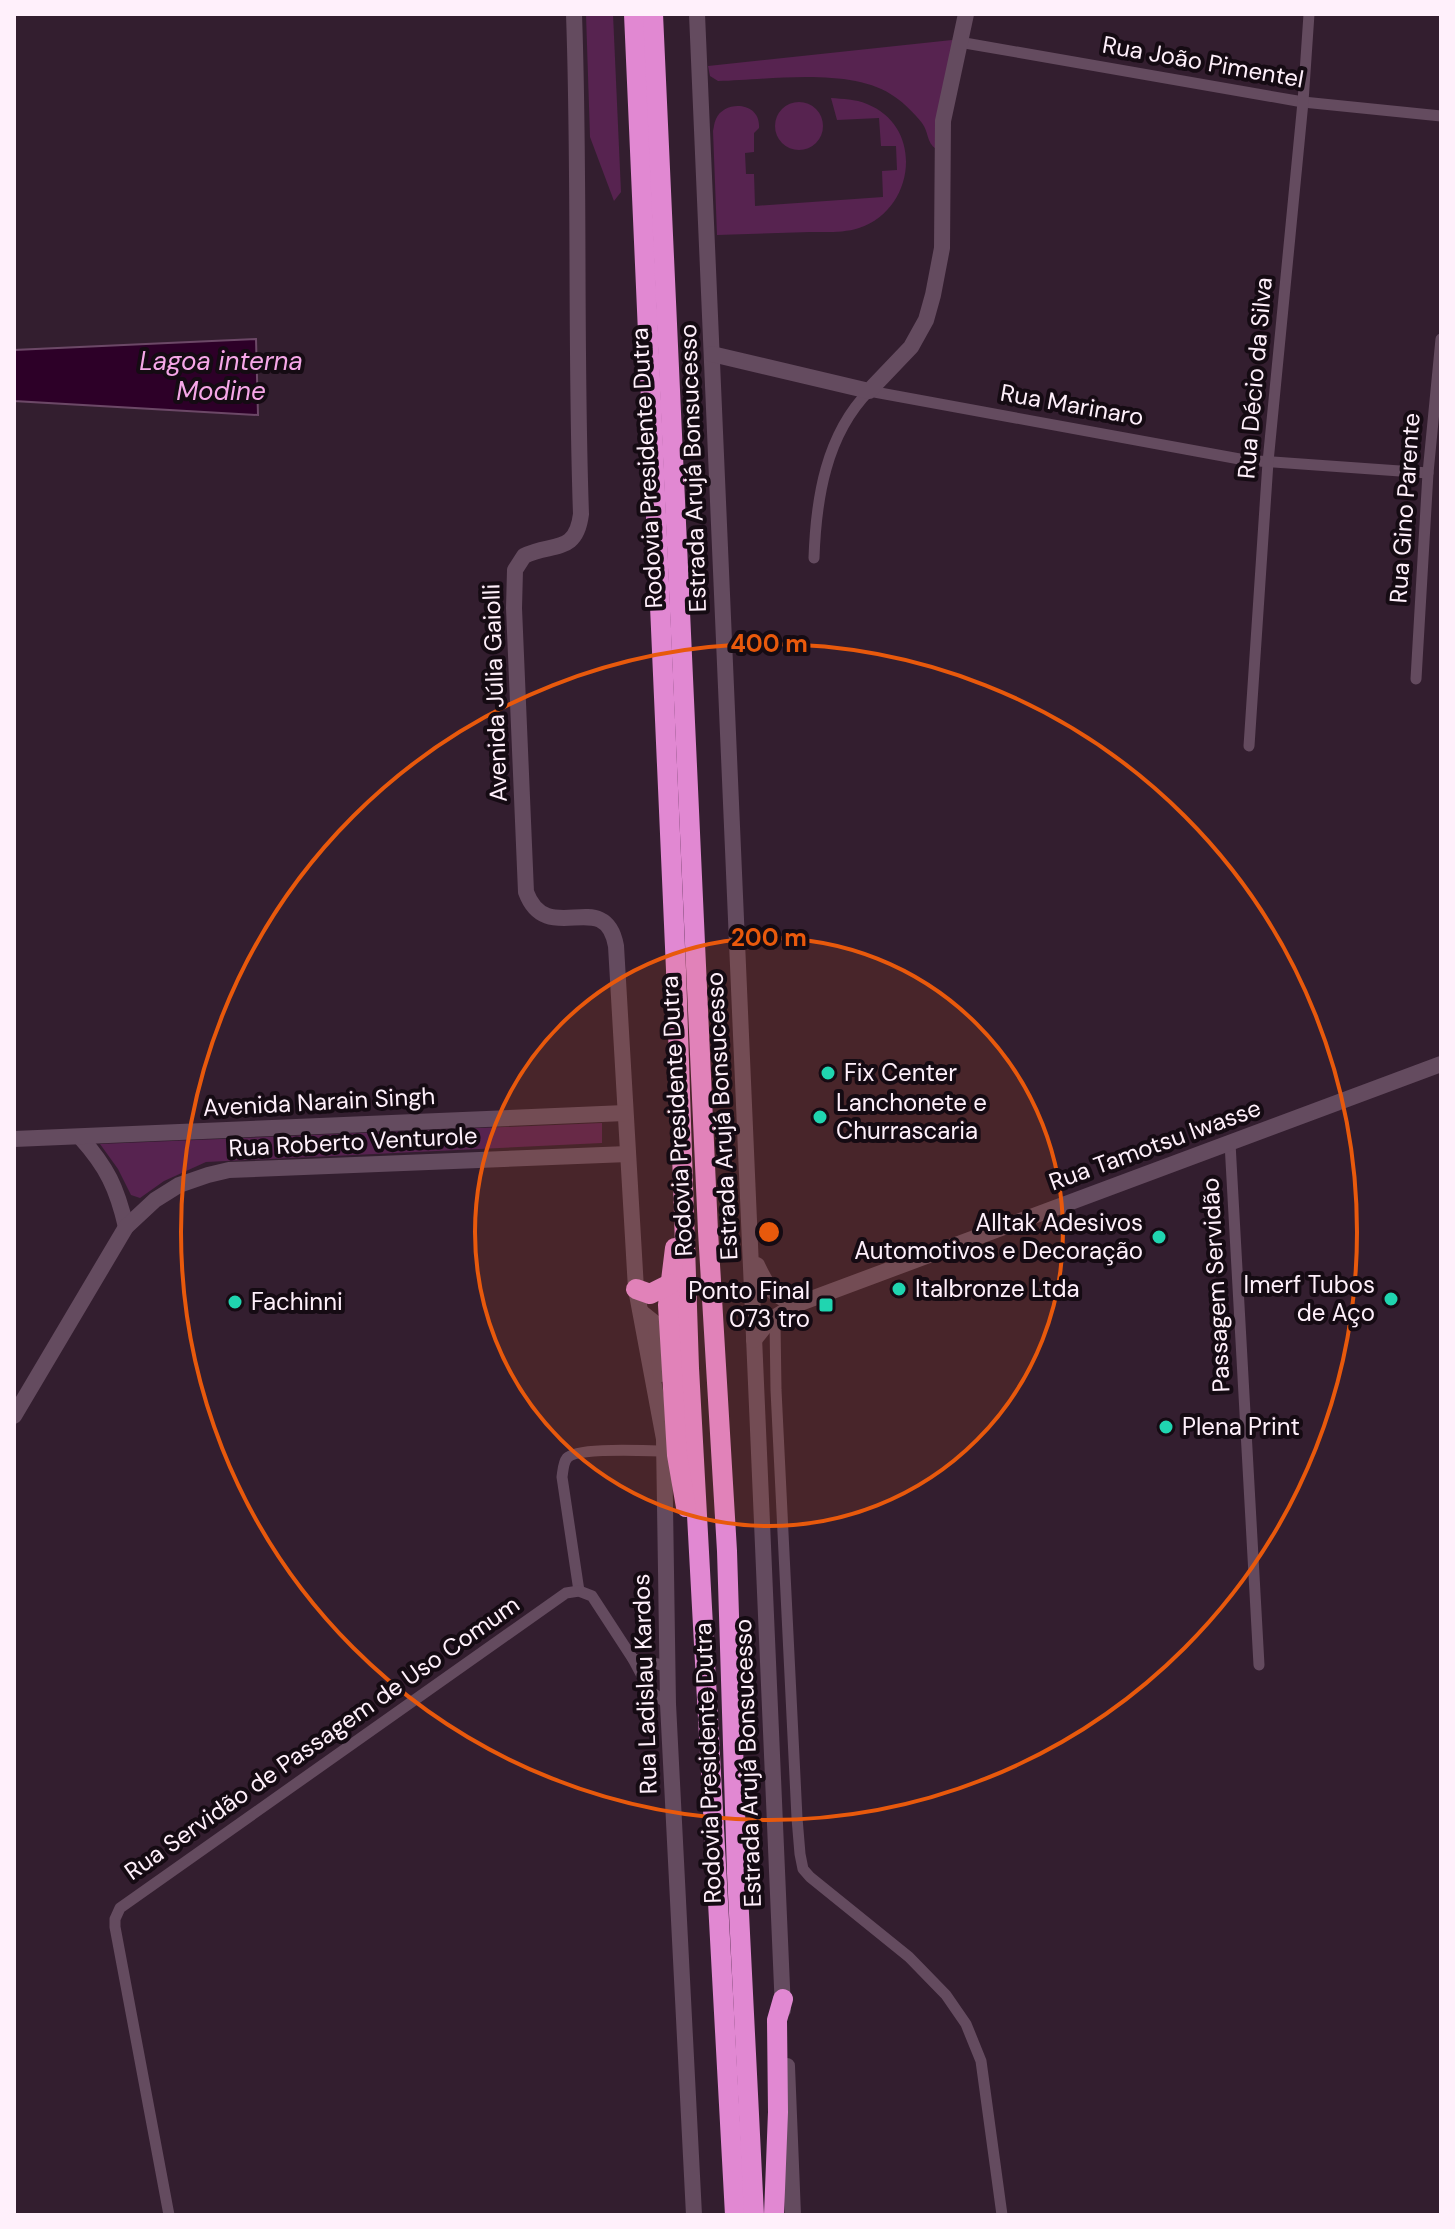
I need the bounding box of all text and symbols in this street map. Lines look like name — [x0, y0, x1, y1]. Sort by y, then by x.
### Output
street label: Rua João Pimentel — [1100, 29, 1306, 94]
street label: Rua Décio da Silva — [1230, 276, 1279, 480]
street label: Estrada Arujá Bonsucesso — [672, 323, 713, 613]
street label: Rodovia Presidente Dutra — [624, 327, 669, 609]
water label: Lagoa interna Modine — [139, 344, 303, 408]
street label: Rua Marinaro — [998, 377, 1146, 432]
street label: Rua Gino Parente — [1382, 412, 1427, 604]
street label: Avenida Júlia Gaiolli — [475, 583, 514, 803]
text: 400 m — [730, 628, 808, 659]
text: 200 m — [731, 922, 807, 953]
street label: Estrada Arujá Bonsucesso — [698, 971, 745, 1261]
street label: Rodovia Presidente Dutra — [654, 975, 699, 1257]
place label: Fix Center — [844, 1057, 957, 1088]
marker: Fix Center — [819, 1064, 837, 1082]
street label: Avenida Narain Singh — [202, 1080, 436, 1123]
place label: Lanchonete e Churrascaria — [836, 1087, 987, 1146]
street label: Rua Tamotsu Iwasse — [1045, 1092, 1265, 1197]
marker: Lanchonete e Churrascaria — [811, 1108, 829, 1126]
street label: Rua Roberto Venturole — [228, 1120, 478, 1163]
street label: Passagem Servidão — [1194, 1177, 1237, 1393]
place label: Alltak Adesivos Automotivos e Decoração — [854, 1207, 1143, 1266]
centre of rings — [755, 1218, 783, 1246]
marker: Alltak Adesivos Automotivos e Decoração — [1150, 1228, 1168, 1246]
place label: Imerf Tubos de Aço — [1244, 1269, 1375, 1328]
place label: Italbronze Ltda — [915, 1273, 1080, 1304]
place label: Ponto Final 073 tro — [688, 1275, 810, 1334]
marker: Italbronze Ltda — [890, 1280, 908, 1298]
place label: Fachinni — [251, 1286, 343, 1317]
marker: Imerf Tubos de Aço — [1382, 1290, 1400, 1308]
marker: Fachinni — [226, 1293, 244, 1311]
marker: Ponto Final 073 tro — [817, 1296, 835, 1314]
place label: Plena Print — [1182, 1411, 1300, 1442]
marker: Plena Print — [1157, 1418, 1175, 1436]
street label: Rua Ladislau Kardos — [625, 1573, 664, 1795]
street label: Rua Servidão de Passagem de Uso Comum — [118, 1589, 525, 1887]
street label: Estrada Arujá Bonsucesso — [727, 1618, 768, 1908]
street label: Rodovia Presidente Dutra — [687, 1622, 728, 1904]

